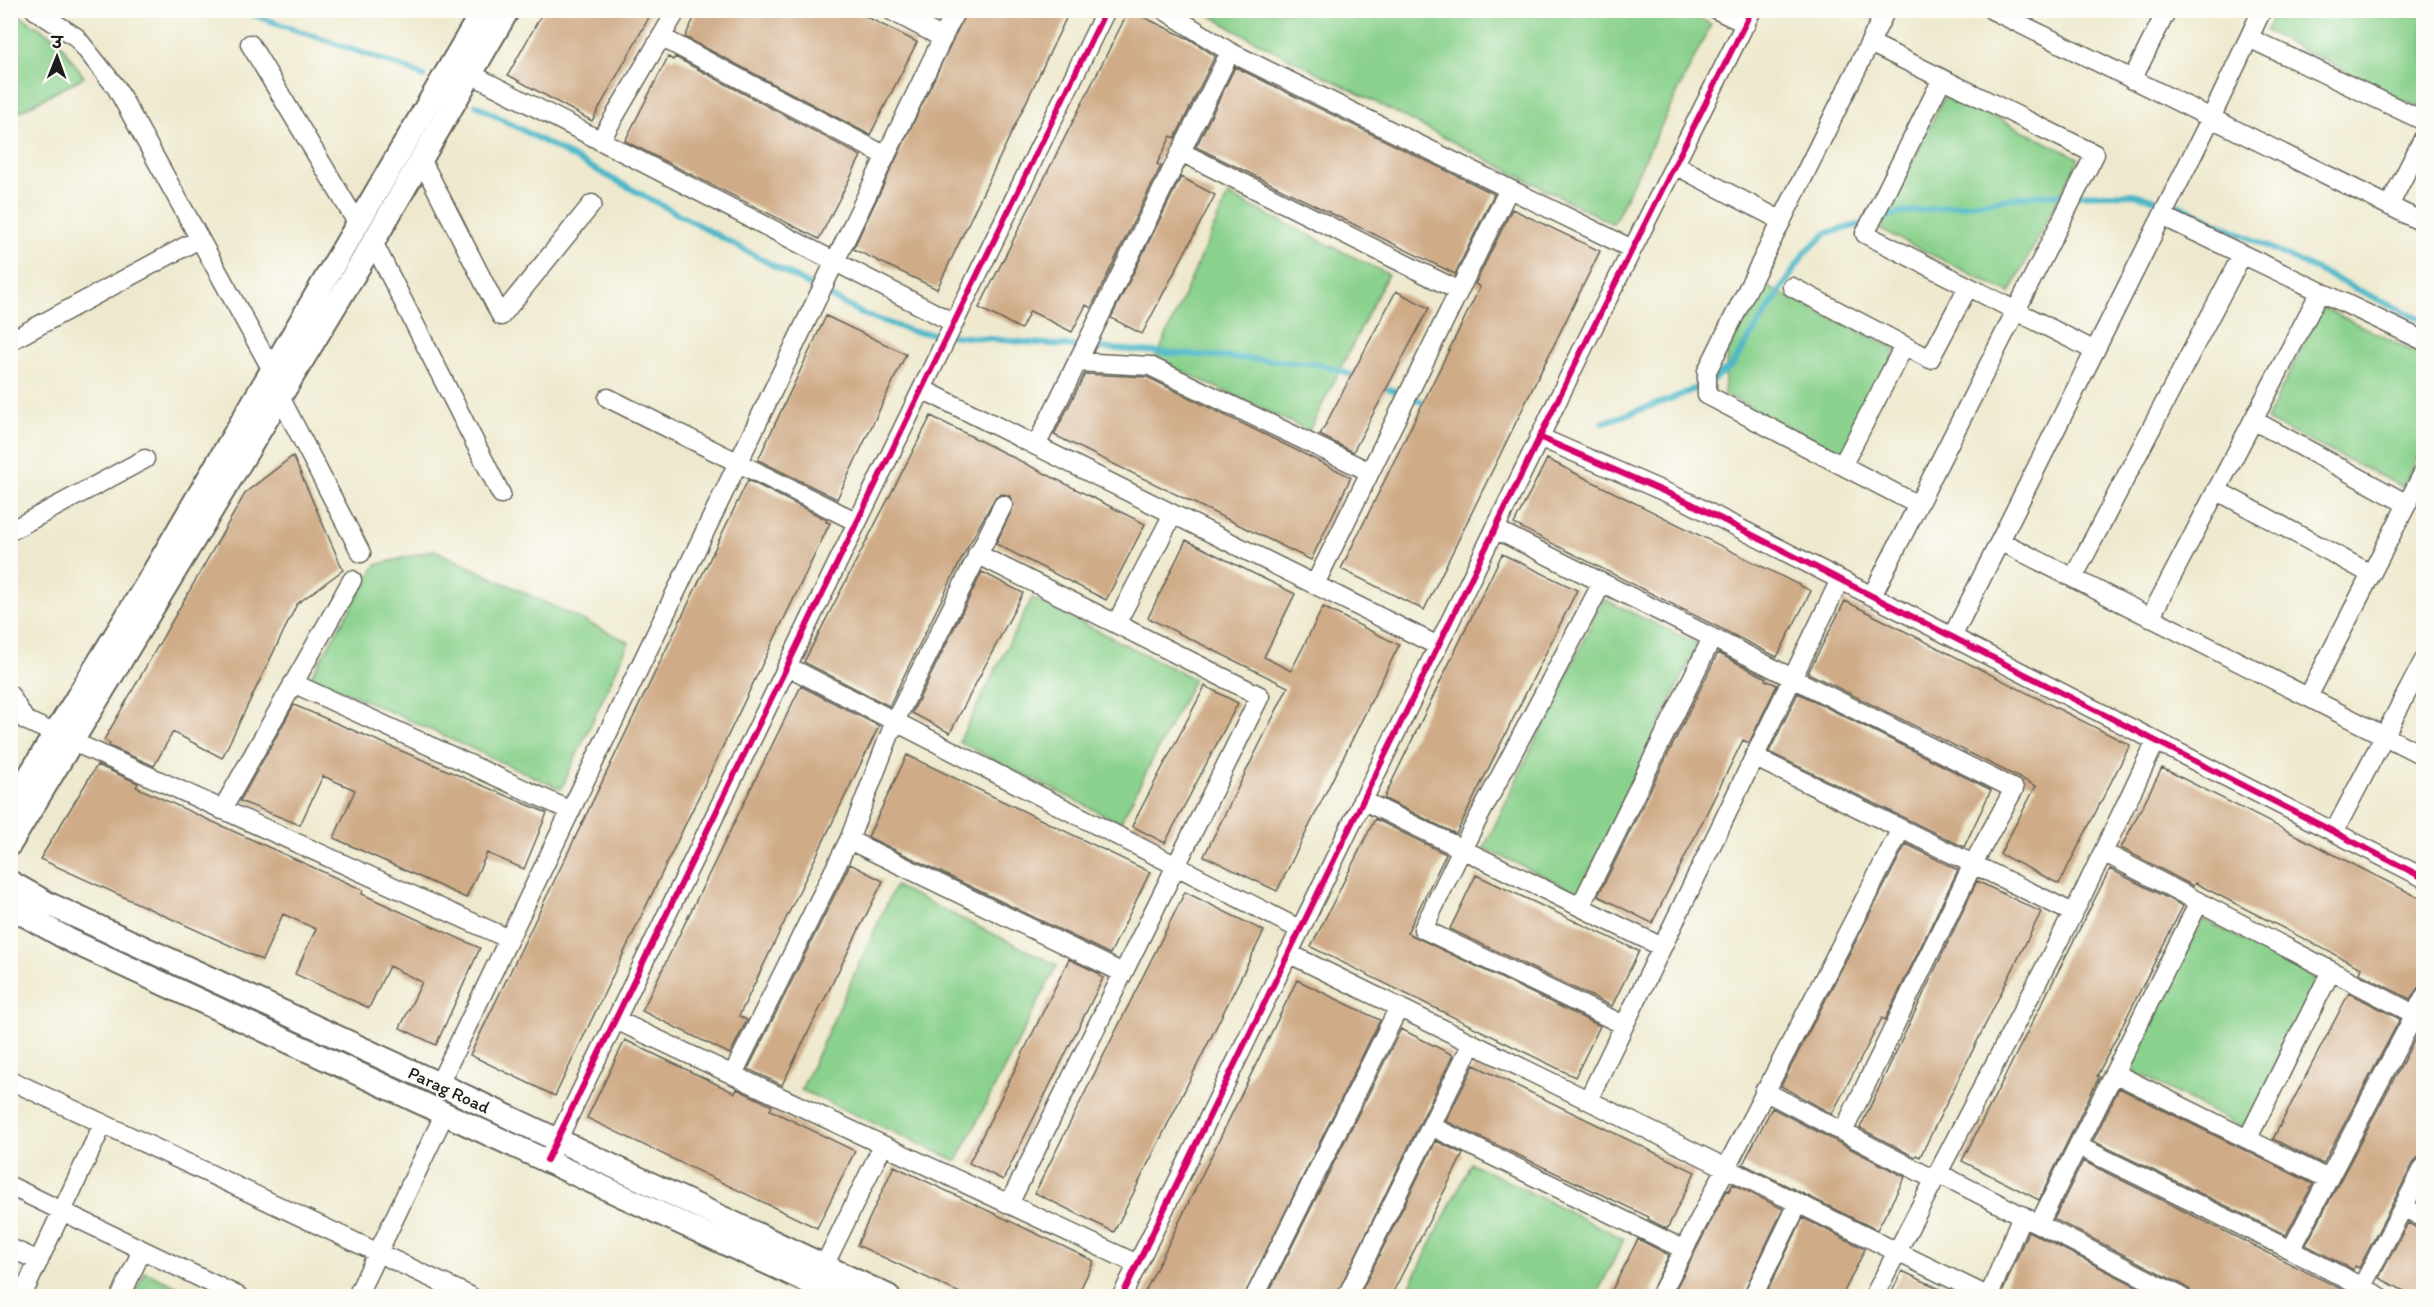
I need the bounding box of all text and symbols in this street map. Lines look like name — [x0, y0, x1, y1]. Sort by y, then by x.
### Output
north arrow — [27, 27, 87, 87]
text: उ — [50, 33, 64, 52]
street label: Parag Road — [405, 1061, 494, 1119]

